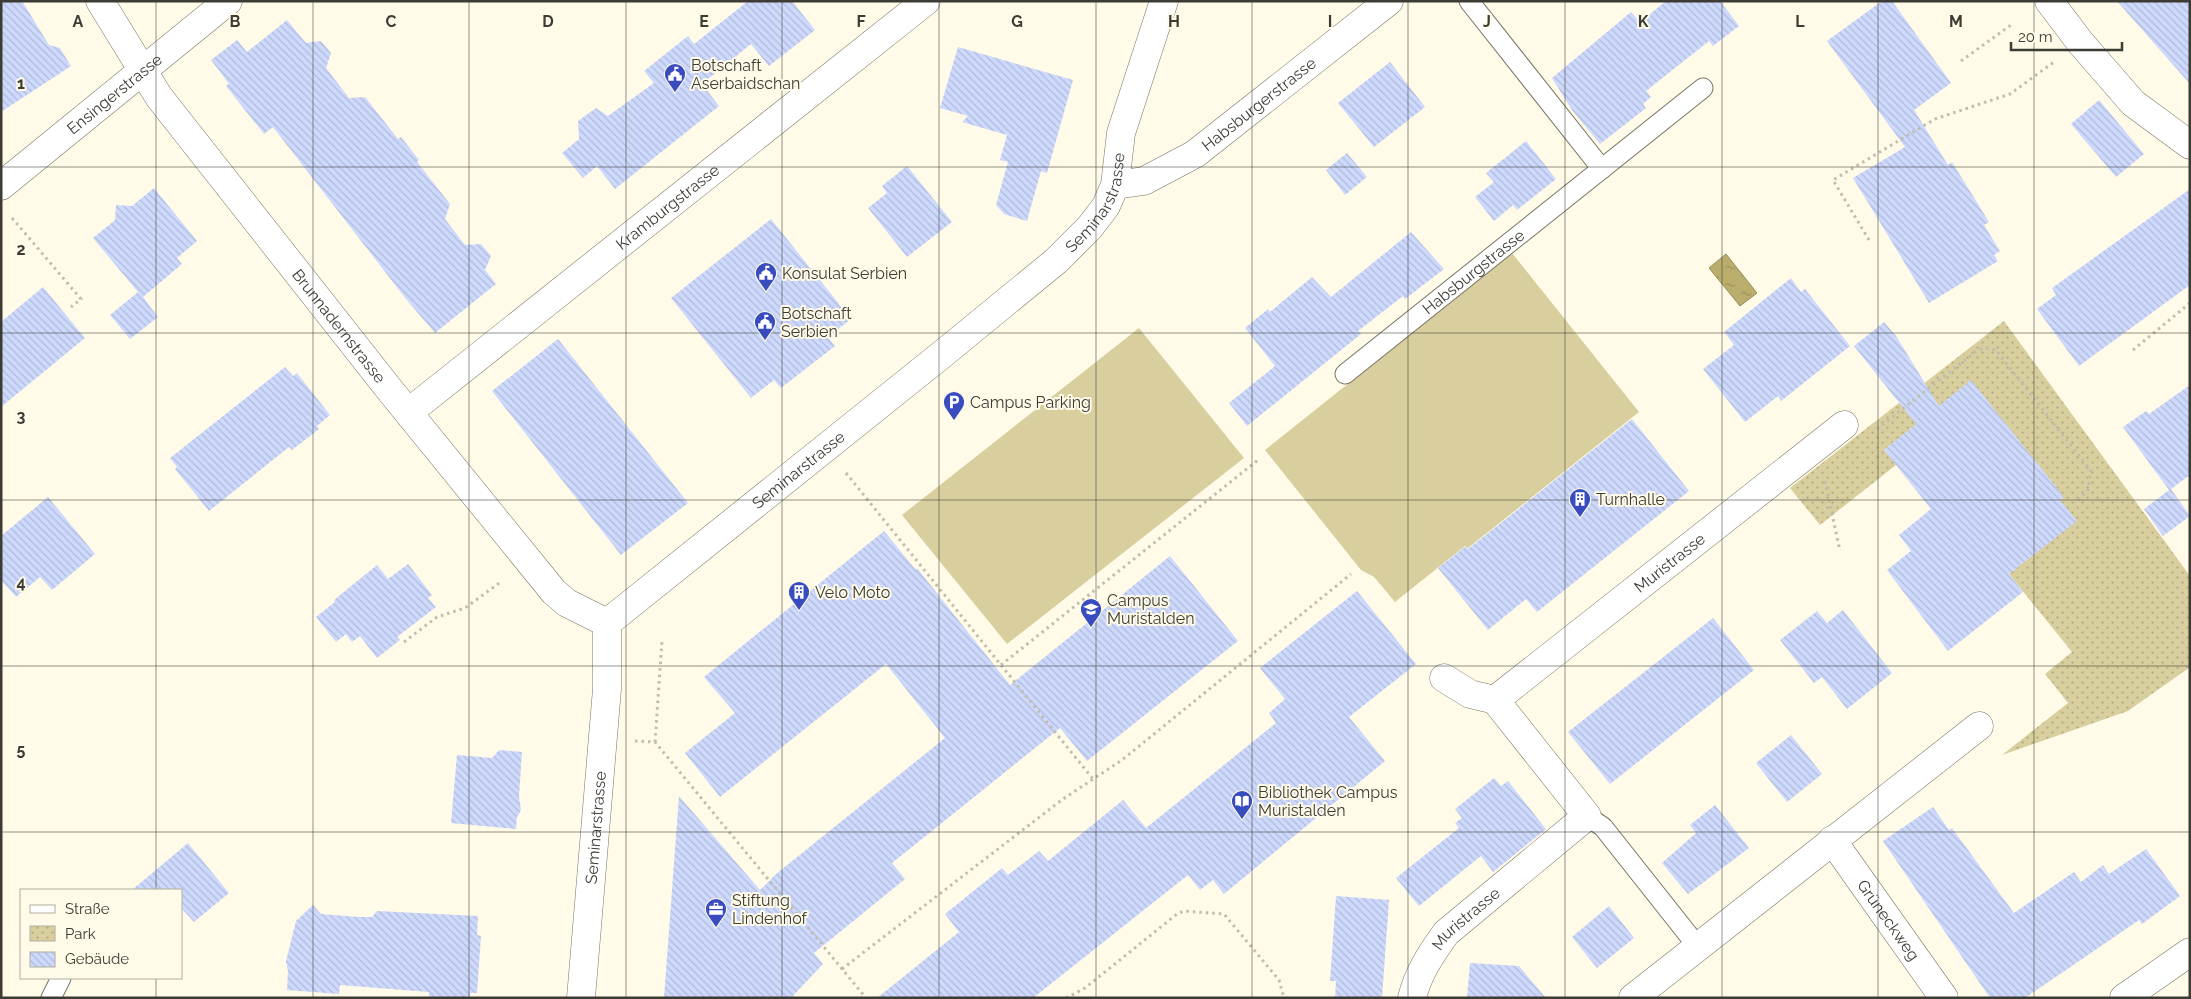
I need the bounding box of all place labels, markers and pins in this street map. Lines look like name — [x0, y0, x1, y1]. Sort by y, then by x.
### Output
place label: Botschaft Aserbaidschan — [691, 56, 800, 93]
public building icon: Botschaft Aserbaidschan — [663, 62, 687, 93]
public building icon: Konsulat Serbien — [754, 261, 778, 292]
place label: Konsulat Serbien — [782, 264, 907, 283]
place label: Botschaft Serbien — [781, 304, 852, 341]
public building icon: Botschaft Serbien — [753, 310, 777, 341]
parking icon: Campus Parking — [942, 390, 966, 421]
place label: Campus Parking — [970, 393, 1091, 412]
building icon: Turnhalle — [1568, 487, 1592, 518]
place label: Turnhalle — [1596, 490, 1665, 509]
building icon: Velo Moto — [787, 580, 811, 611]
place label: Velo Moto — [815, 583, 890, 602]
place label: Campus Muristalden — [1107, 591, 1194, 628]
school or university icon: Campus Muristalden — [1079, 597, 1103, 628]
place label: Bibliothek Campus Muristalden — [1258, 783, 1398, 820]
library icon: Bibliothek Campus Muristalden — [1230, 789, 1254, 820]
place label: Stiftung Lindenhof — [732, 891, 808, 928]
office icon: Stiftung Lindenhof — [704, 897, 728, 928]

